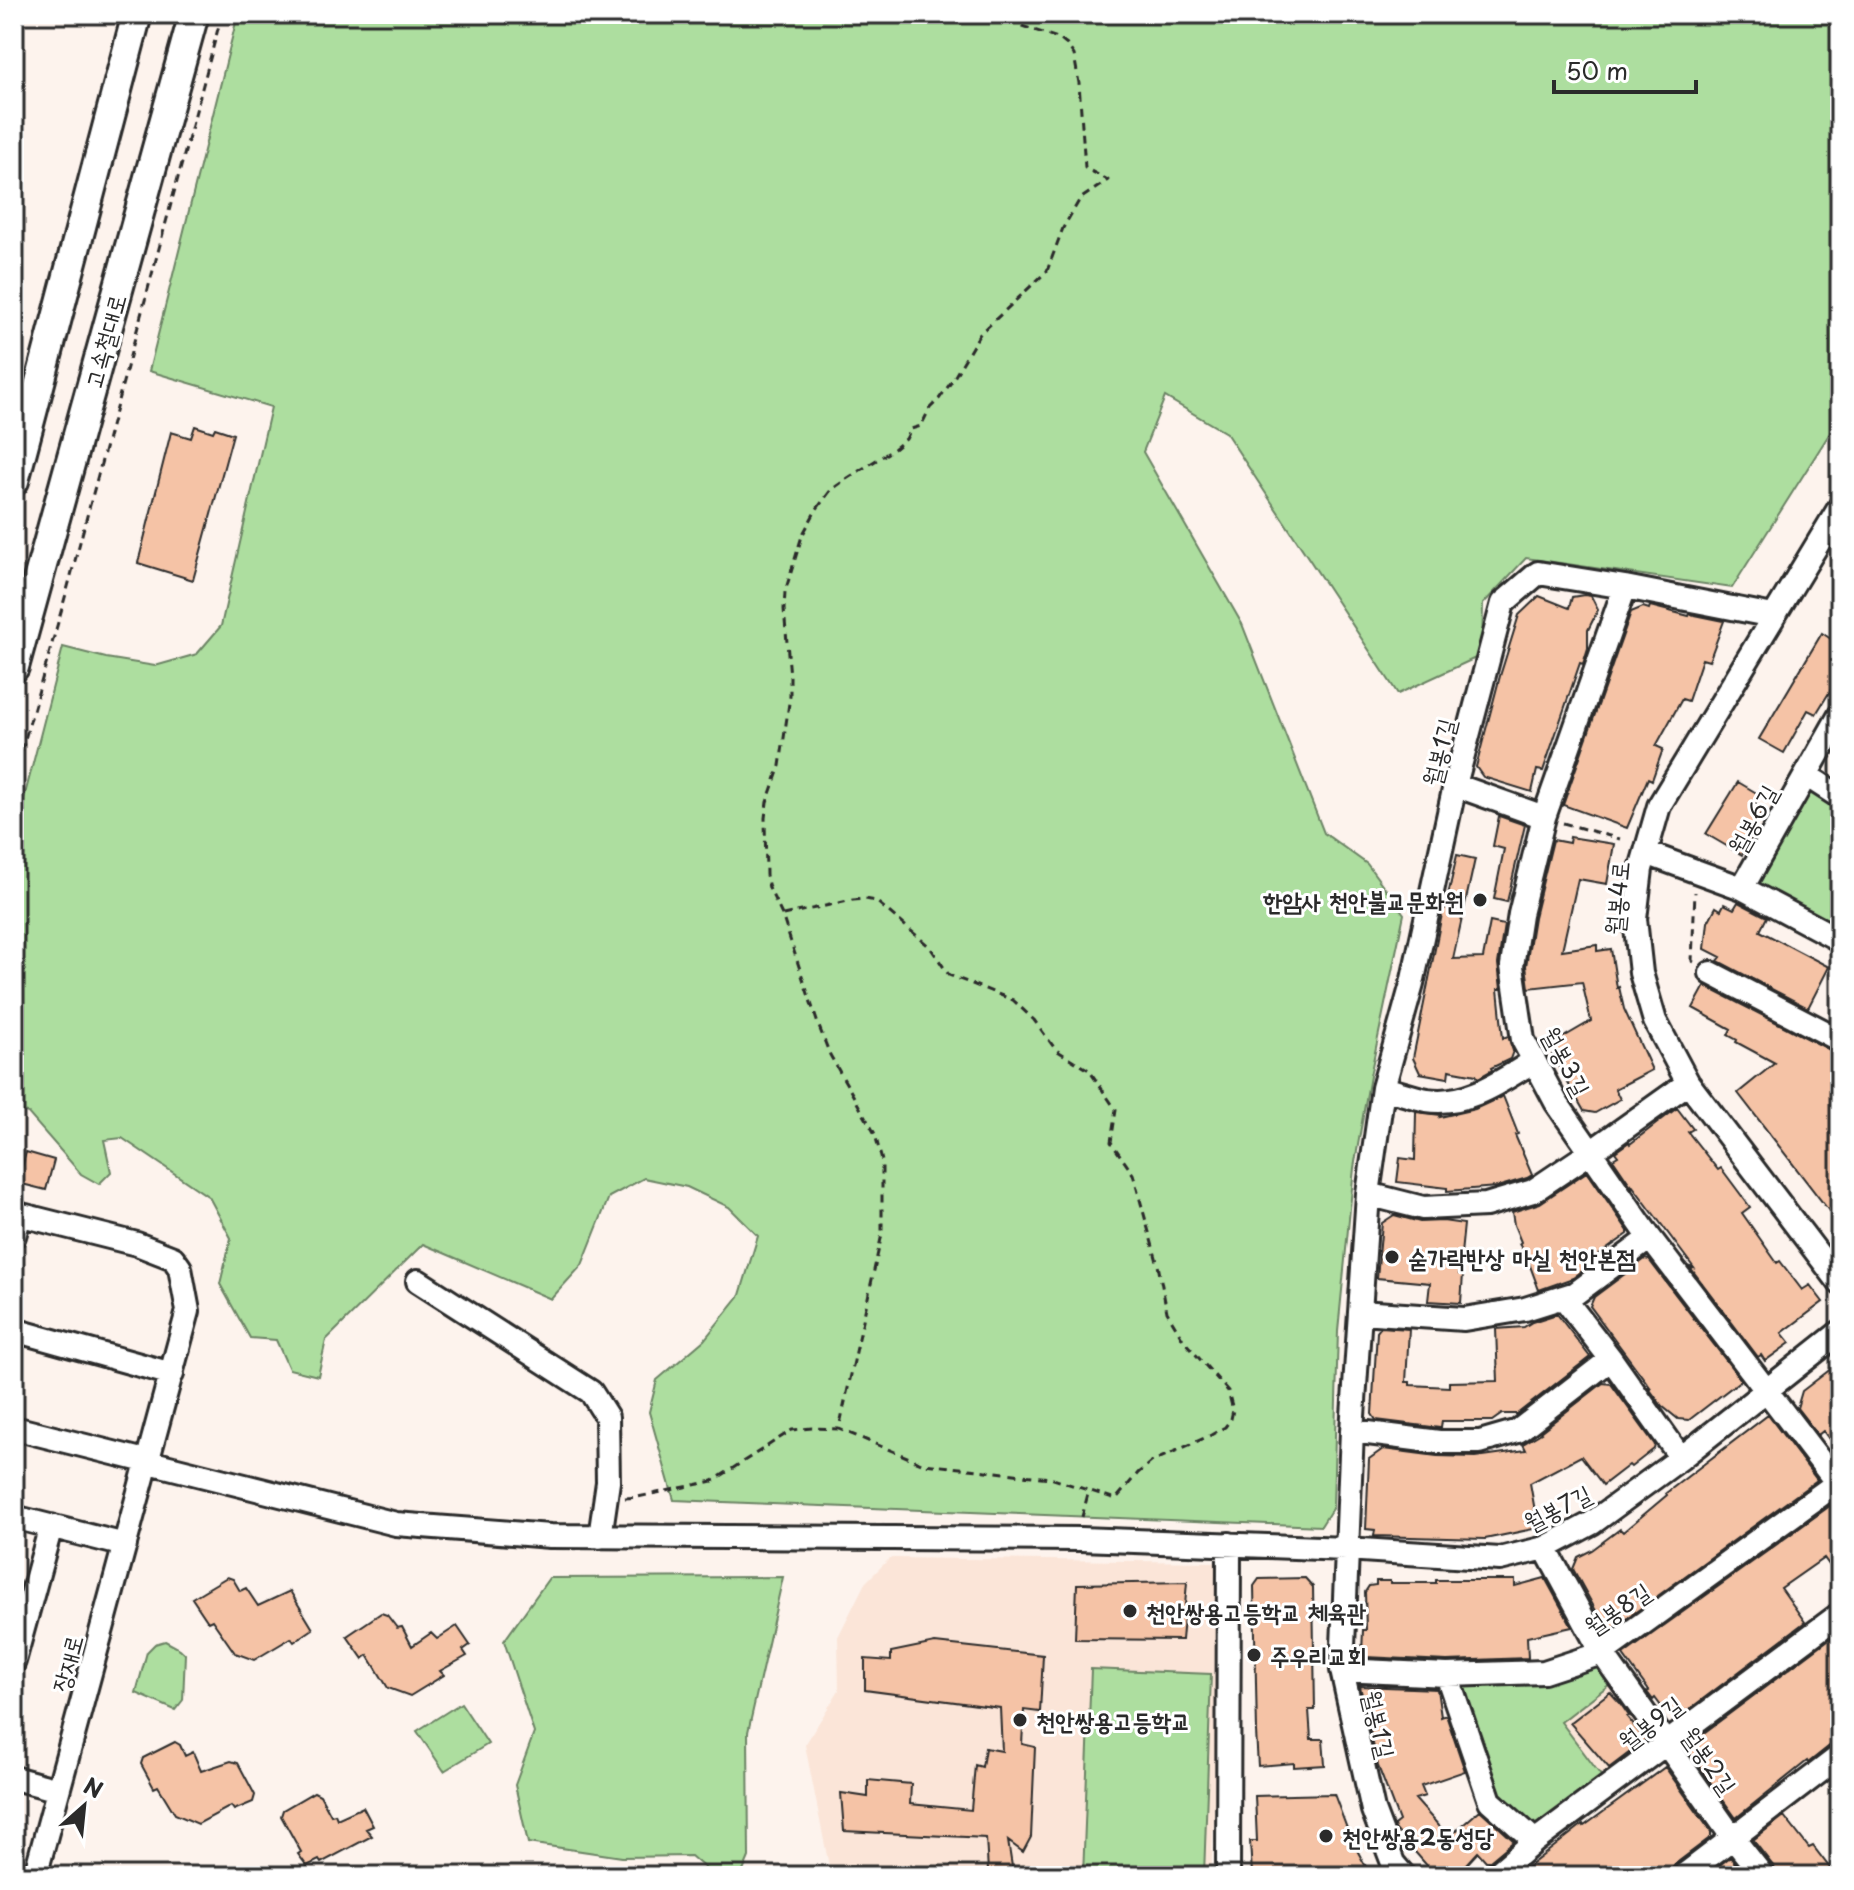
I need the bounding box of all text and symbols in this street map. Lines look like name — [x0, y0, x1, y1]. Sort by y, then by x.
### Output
scale bar — [1554, 44, 1696, 94]
text: 50 m — [1566, 52, 1628, 88]
street label: 고속철대로 — [74, 290, 134, 392]
street label: 월봉1길 — [1412, 714, 1464, 790]
street label: 월봉6길 — [1718, 778, 1786, 860]
street label: 월봉4로 — [1595, 860, 1637, 936]
place label: 한암사 천안불교문화원 — [1262, 882, 1464, 918]
marker: 한암사 천안불교문화원 — [1471, 891, 1489, 909]
street label: 월봉3길 — [1534, 1020, 1600, 1102]
place label: 숟가락반상 마실 천안본점 — [1408, 1239, 1636, 1275]
marker: 숟가락반상 마실 천안본점 — [1383, 1248, 1401, 1266]
street label: 월봉7길 — [1517, 1475, 1597, 1539]
street label: 월봉8길 — [1577, 1573, 1657, 1643]
place label: 천안쌍용고등학교 체육관 — [1146, 1593, 1367, 1629]
marker: 천안쌍용고등학교 체육관 — [1121, 1602, 1139, 1620]
street label: 장재로 — [41, 1630, 91, 1696]
place label: 주우리교회 — [1270, 1637, 1367, 1673]
marker: 주우리교회 — [1245, 1646, 1263, 1664]
street label: 월봉1길 — [1355, 1686, 1405, 1762]
street label: 월봉9길 — [1610, 1686, 1690, 1758]
place label: 천안쌍용고등학교 — [1036, 1702, 1191, 1738]
marker: 천안쌍용고등학교 — [1011, 1711, 1029, 1729]
street label: 월봉2길 — [1674, 1719, 1746, 1801]
north arrow — [44, 1766, 124, 1846]
text: N — [79, 1768, 109, 1806]
place label: 천안쌍용2동성당 — [1342, 1818, 1495, 1854]
marker: 천안쌍용2동성당 — [1317, 1827, 1335, 1845]

